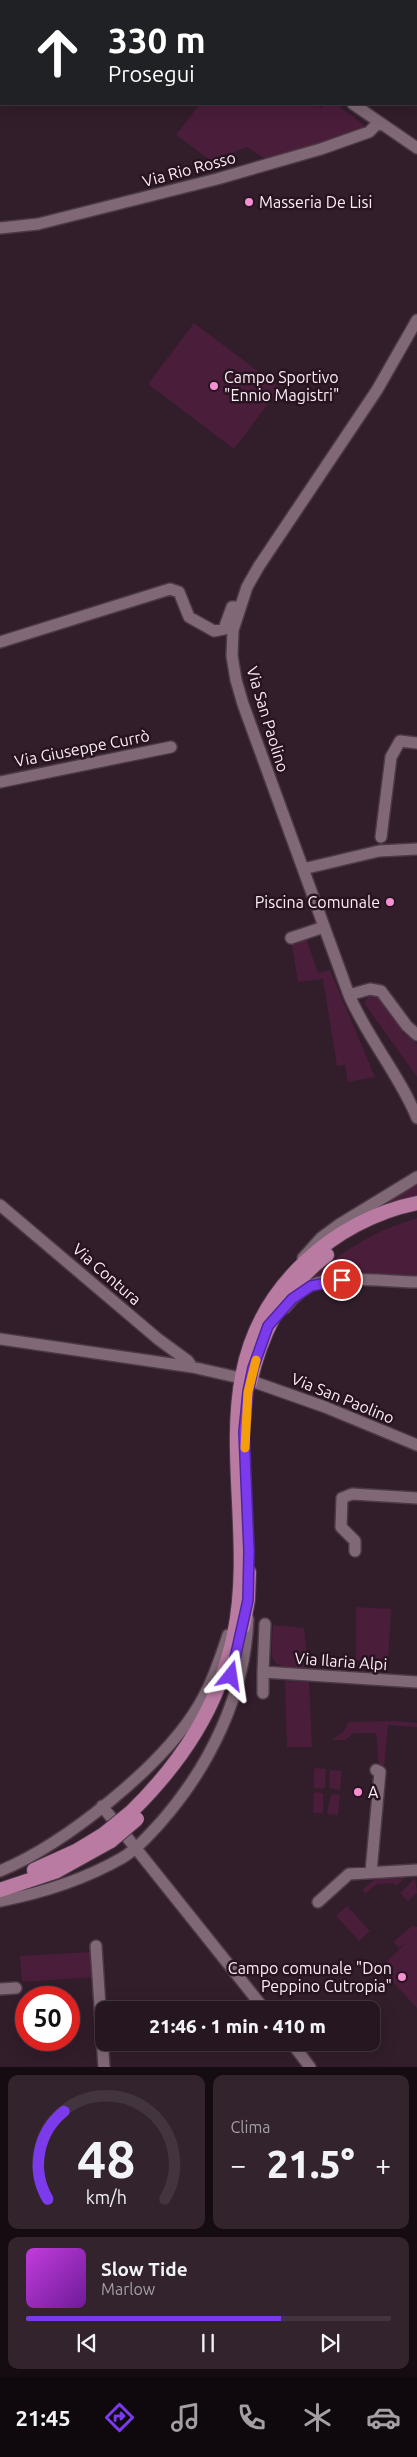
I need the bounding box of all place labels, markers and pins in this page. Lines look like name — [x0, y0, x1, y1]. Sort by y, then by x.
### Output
place label: Masseria De Lisi — [259, 193, 372, 211]
marker: Masseria De Lisi — [243, 196, 255, 208]
place label: Campo Sportivo "Ennio Magistri" — [224, 368, 339, 404]
marker: Campo Sportivo "Ennio Magistri" — [208, 380, 220, 392]
place label: Piscina Comunale — [255, 893, 380, 911]
marker: Piscina Comunale — [384, 896, 396, 908]
pin — [321, 1259, 363, 1301]
place label: A — [368, 1783, 379, 1801]
marker: A — [352, 1786, 364, 1798]
place label: Campo comunale "Don Peppino Cutropia" — [228, 1959, 392, 1995]
marker: Campo comunale "Don Peppino Cutropia" — [396, 1971, 408, 1983]

